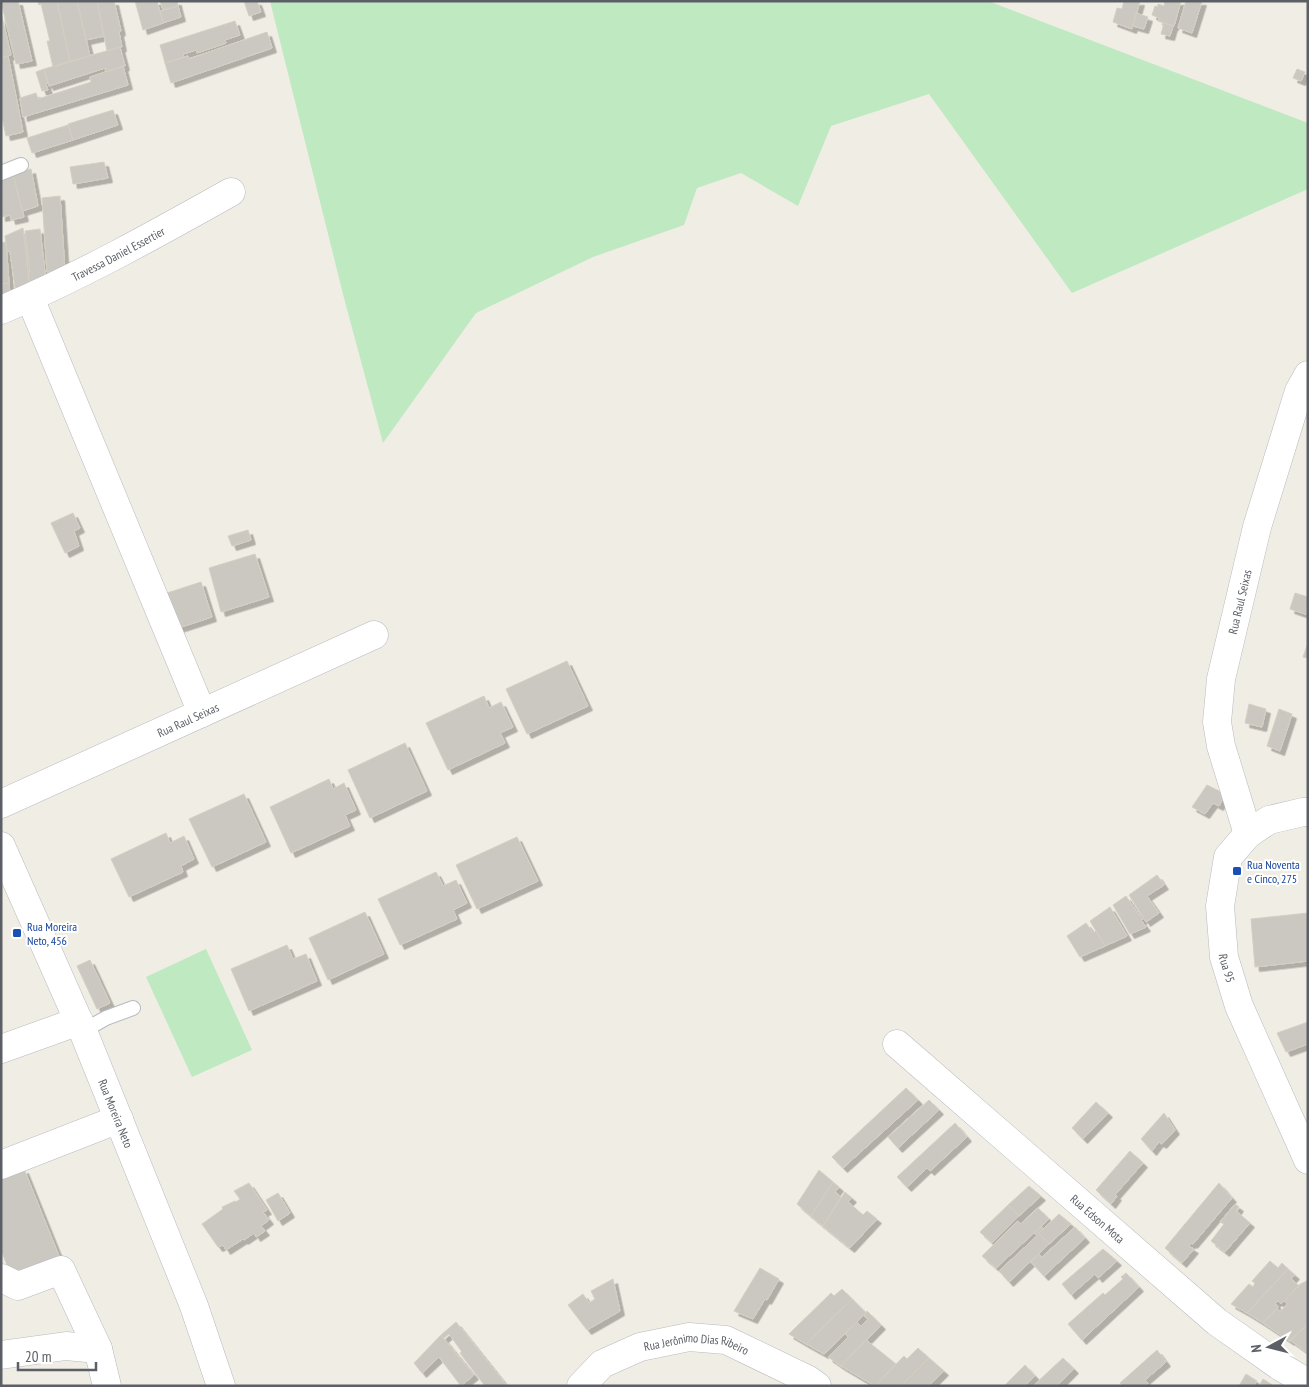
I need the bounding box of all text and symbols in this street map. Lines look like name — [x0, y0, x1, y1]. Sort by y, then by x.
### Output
street label: Travessa Daniel Essertier — [69, 223, 168, 284]
street label: Rua Raul Seixas — [1224, 568, 1254, 636]
street label: Rua Raul Seixas — [155, 699, 221, 740]
place label: Rua Noventa e Cinco, 275 — [1247, 857, 1300, 886]
marker: Rua Noventa e Cinco, 275 — [1231, 865, 1243, 877]
place label: Rua Moreira Neto, 456 — [27, 919, 77, 948]
marker: Rua Moreira Neto, 456 — [11, 927, 23, 939]
street label: Rua 95 — [1216, 953, 1239, 984]
street label: Rua Moreira Neto — [96, 1077, 137, 1150]
street label: Rua Edson Mota — [1068, 1191, 1128, 1246]
north arrow — [1244, 1322, 1294, 1372]
street label: Rua Jerônimo Dias Ribeiro — [642, 1329, 752, 1358]
scale bar — [18, 1340, 95, 1372]
text: N — [1247, 1344, 1265, 1353]
text: 20 m — [25, 1347, 51, 1366]

